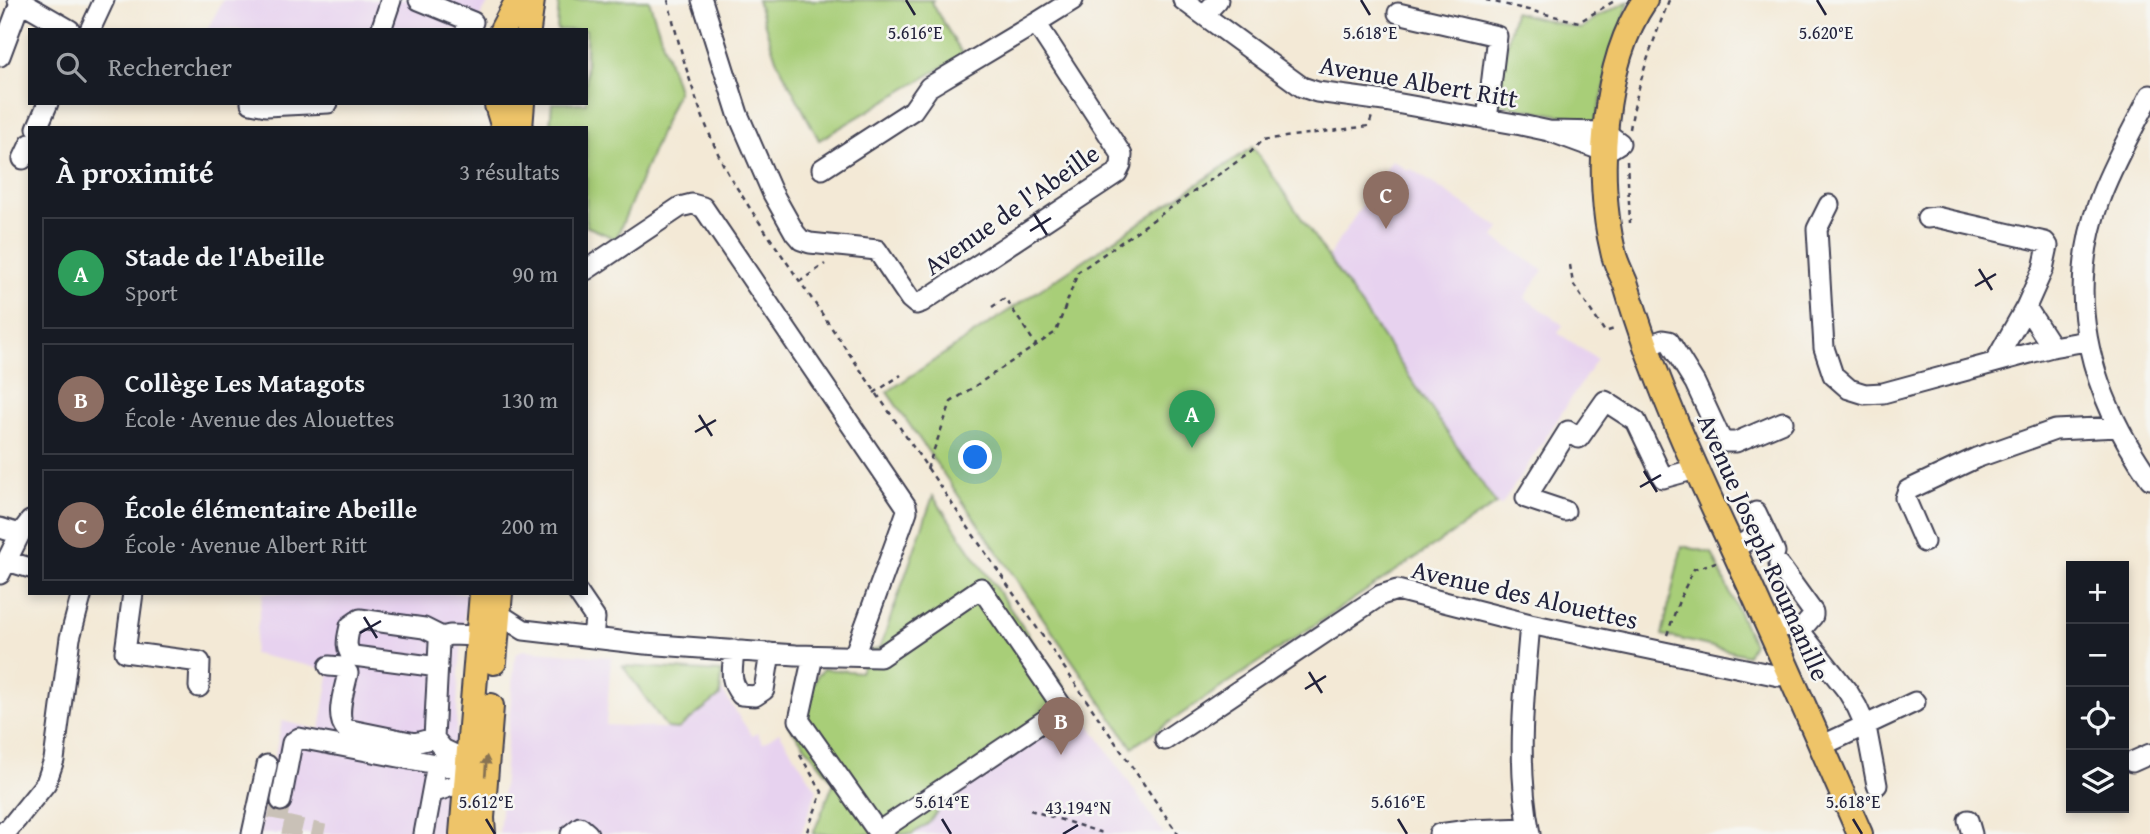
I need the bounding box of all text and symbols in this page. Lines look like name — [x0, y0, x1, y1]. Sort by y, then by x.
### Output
text: 5.616°E — [888, 19, 942, 46]
text: 5.618°E — [1343, 19, 1397, 46]
text: 5.620°E — [1799, 19, 1853, 46]
search box — [28, 28, 588, 105]
street label: Avenue Albert Ritt — [1317, 44, 1521, 118]
text: Rechercher — [108, 47, 232, 86]
icon: search — [52, 48, 90, 86]
street label: Avenue de l'Abeille — [915, 134, 1107, 284]
text: À proximité — [56, 150, 214, 194]
text: 3 résultats — [459, 155, 560, 188]
pin: C — [1363, 171, 1409, 229]
text: Stade de l'Abeille — [125, 237, 325, 276]
text: A — [74, 257, 88, 290]
text: 90 m — [512, 257, 558, 290]
text: Sport — [125, 276, 178, 309]
text: Collège Les Matagots — [125, 363, 365, 402]
text: B — [74, 383, 88, 416]
text: 130 m — [501, 383, 558, 416]
pin: A — [1169, 390, 1215, 448]
text: École · Avenue des Alouettes — [125, 402, 394, 435]
street label: Avenue Joseph Roumanille — [1688, 407, 1840, 687]
your location — [958, 440, 992, 474]
text: École élémentaire Abeille — [125, 489, 417, 528]
text: C — [74, 509, 88, 542]
text: 200 m — [501, 509, 558, 542]
text: École · Avenue Albert Ritt — [125, 528, 367, 561]
street label: Avenue des Alouettes — [1408, 549, 1642, 639]
map controls — [2066, 561, 2129, 813]
button: + — [2066, 561, 2129, 624]
button: − — [2066, 624, 2129, 687]
button: locate — [2066, 687, 2129, 750]
pin: B — [1038, 697, 1084, 755]
button: layers — [2066, 750, 2129, 813]
one-way arrow — [481, 755, 492, 777]
text: 5.612°E — [459, 788, 513, 815]
text: 5.614°E — [915, 788, 969, 815]
text: 5.616°E — [1371, 788, 1425, 815]
text: 5.618°E — [1826, 788, 1880, 815]
text: 43.194°N — [1045, 794, 1111, 821]

